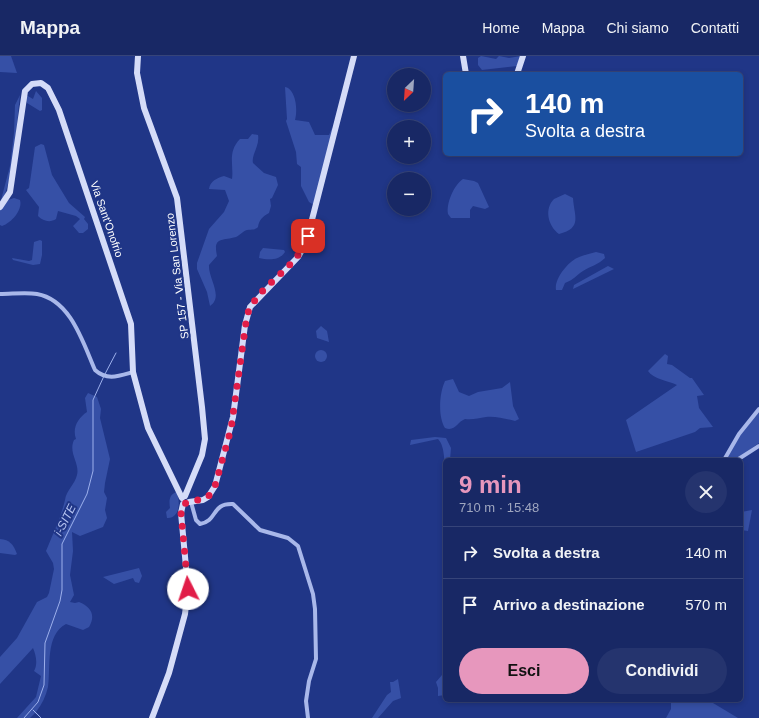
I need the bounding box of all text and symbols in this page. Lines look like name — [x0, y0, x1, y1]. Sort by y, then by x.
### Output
text: Mappa — [20, 17, 80, 38]
text: Home — [482, 20, 520, 36]
text: Mappa — [542, 20, 585, 36]
text: Chi siamo — [607, 20, 669, 36]
text: Contatti — [691, 20, 739, 36]
north arrow — [387, 68, 431, 112]
map controls — [387, 68, 431, 216]
icon: right — [459, 88, 511, 140]
text: 140 m — [525, 88, 604, 119]
button: + — [387, 120, 431, 164]
text: Svolta a destra — [525, 121, 645, 141]
button: − — [387, 172, 431, 216]
street label: Via Sant'Onofrio — [88, 179, 126, 259]
street label: SP 157 - Via San Lorenzo — [163, 212, 191, 340]
pin — [291, 219, 325, 253]
icon: arrive — [297, 225, 319, 247]
text: 9 min — [459, 471, 522, 498]
button: close — [685, 471, 727, 513]
text: 710 m · 15:48 — [459, 500, 539, 515]
water label: i-SITE — [51, 501, 79, 538]
icon: right — [459, 542, 481, 564]
text: Svolta a destra — [493, 544, 600, 561]
text: 140 m — [685, 544, 727, 561]
position arrow — [167, 568, 209, 610]
icon: arrive — [459, 594, 481, 616]
text: Arrivo a destinazione — [493, 596, 645, 613]
text: 570 m — [685, 596, 727, 613]
button: Esci — [459, 648, 589, 694]
button: Condividi — [597, 648, 727, 694]

